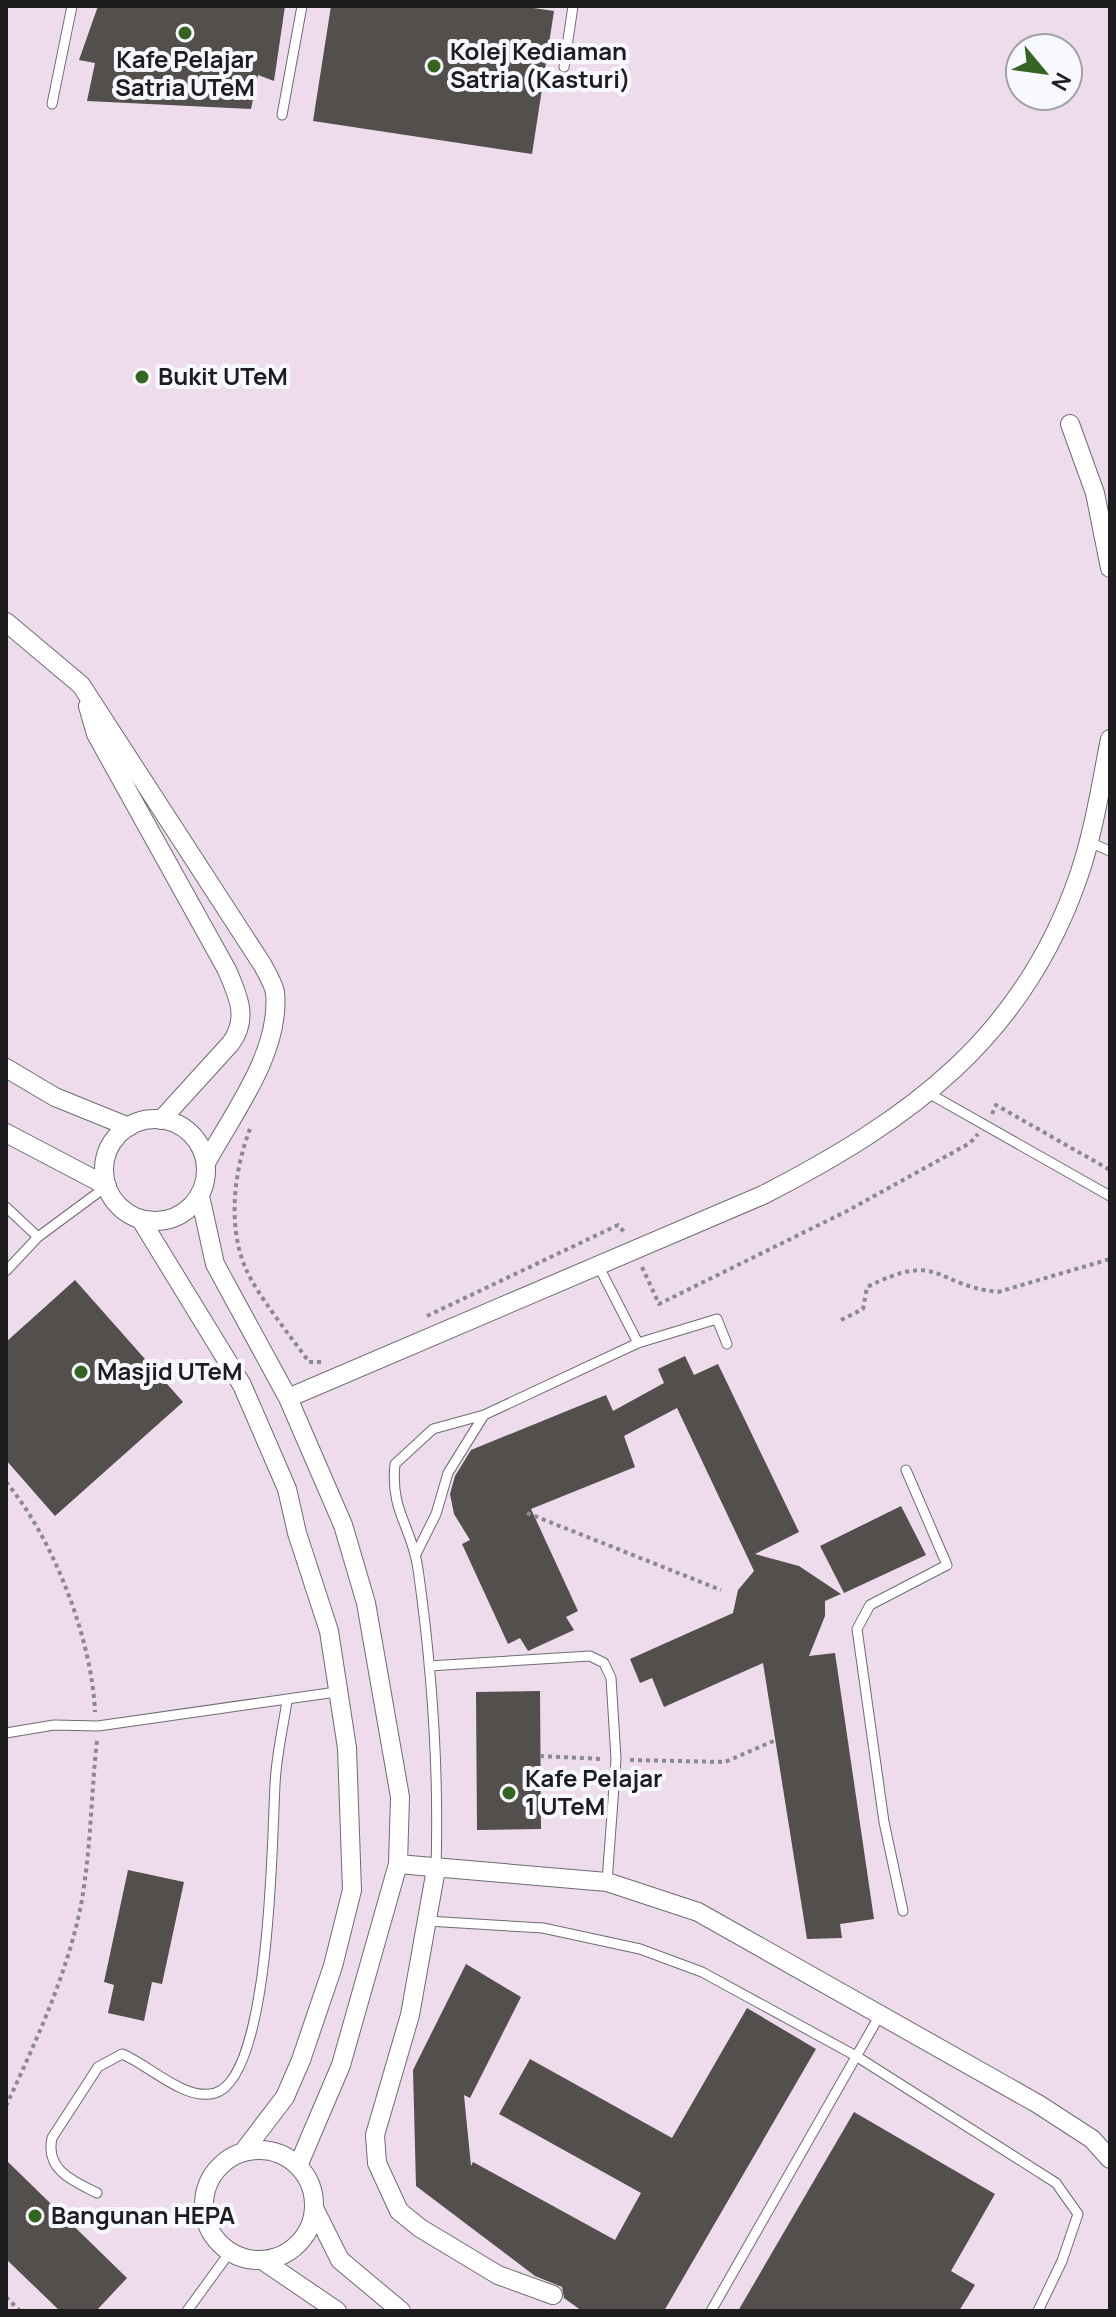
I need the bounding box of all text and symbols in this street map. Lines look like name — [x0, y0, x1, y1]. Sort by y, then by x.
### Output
marker: Kafe Pelajar Satria UTeM — [176, 24, 194, 42]
north arrow — [1004, 32, 1084, 112]
place label: Kolej Kediaman Satria (Kasturi) — [450, 34, 631, 95]
place label: Kafe Pelajar Satria UTeM — [115, 42, 255, 103]
marker: Kolej Kediaman Satria (Kasturi) — [425, 57, 443, 75]
text: N — [1045, 68, 1078, 96]
place label: Bukit UTeM — [158, 359, 288, 392]
marker: Bukit UTeM — [133, 368, 151, 386]
place label: Masjid UTeM — [97, 1354, 243, 1387]
marker: Masjid UTeM — [72, 1363, 90, 1381]
place label: Kafe Pelajar 1 UTeM — [525, 1761, 663, 1822]
marker: Kafe Pelajar 1 UTeM — [500, 1784, 518, 1802]
place label: Bangunan HEPA — [51, 2198, 235, 2231]
marker: Bangunan HEPA — [26, 2207, 44, 2225]

